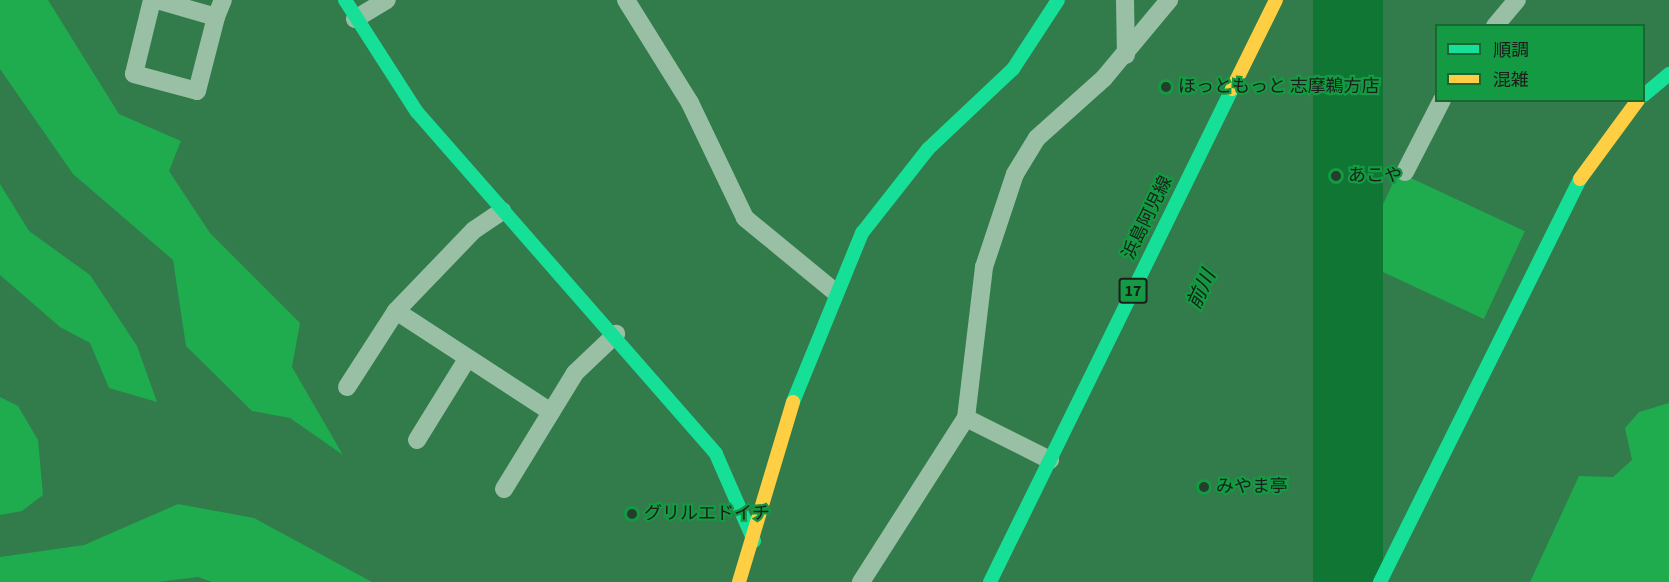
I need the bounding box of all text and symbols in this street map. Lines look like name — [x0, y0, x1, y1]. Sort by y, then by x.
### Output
legend — [1435, 24, 1645, 102]
text: 順調 — [1493, 38, 1529, 63]
text: 混雑 — [1493, 68, 1529, 93]
place label: ほっともっと 志摩鵜方店 — [1178, 76, 1380, 98]
marker: ほっともっと 志摩鵜方店 — [1159, 80, 1173, 94]
place label: あこや — [1348, 165, 1402, 187]
marker: あこや — [1329, 169, 1343, 183]
street label: 浜島阿児線 — [1119, 173, 1177, 263]
water label: 前川 — [1183, 267, 1221, 313]
road number: 17 — [1118, 278, 1148, 304]
place label: みやま亭 — [1216, 476, 1288, 498]
marker: みやま亭 — [1197, 480, 1211, 494]
place label: グリルエドイチ — [644, 503, 770, 525]
marker: グリルエドイチ — [625, 507, 639, 521]

